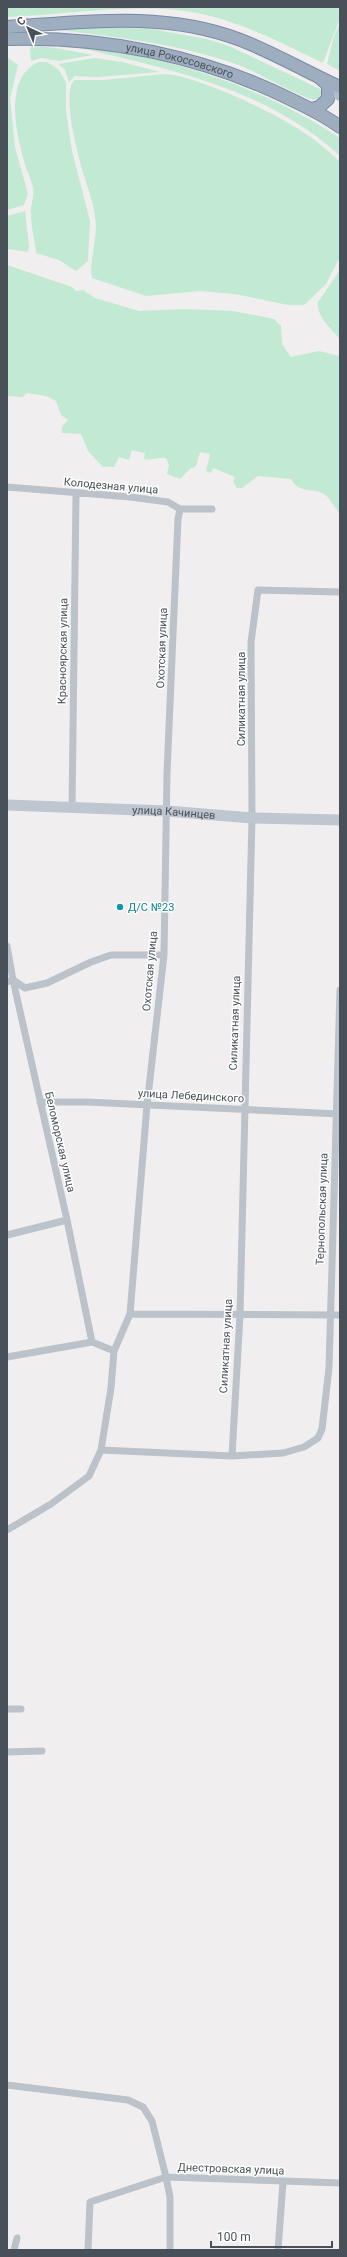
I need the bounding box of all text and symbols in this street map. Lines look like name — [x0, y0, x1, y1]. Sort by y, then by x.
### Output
north arrow — [8, 8, 48, 48]
text: С — [14, 14, 29, 28]
street label: улица Рокоссовского — [125, 40, 236, 81]
street label: Колодезная улица — [63, 475, 159, 497]
street label: Красноярская улица — [56, 598, 70, 704]
street label: Охотская улица — [154, 607, 170, 688]
street label: Силикатная улица — [235, 652, 248, 746]
street label: улица Качинцев — [132, 803, 216, 821]
place label: Д/С №23 — [128, 901, 174, 914]
marker: Д/С №23 — [115, 902, 125, 912]
street label: Охотская улица — [140, 930, 160, 1012]
street label: Силикатная улица — [227, 975, 243, 1071]
street label: улица Лебединского — [138, 1087, 244, 1105]
street label: Беломорская улица — [42, 1091, 78, 1193]
street label: Тернопольская улица — [314, 1153, 330, 1265]
street label: Силикатная улица — [217, 1298, 235, 1394]
street label: Днестровская улица — [177, 2161, 285, 2177]
scale bar — [211, 2223, 332, 2249]
text: 100 m — [217, 2230, 251, 2244]

